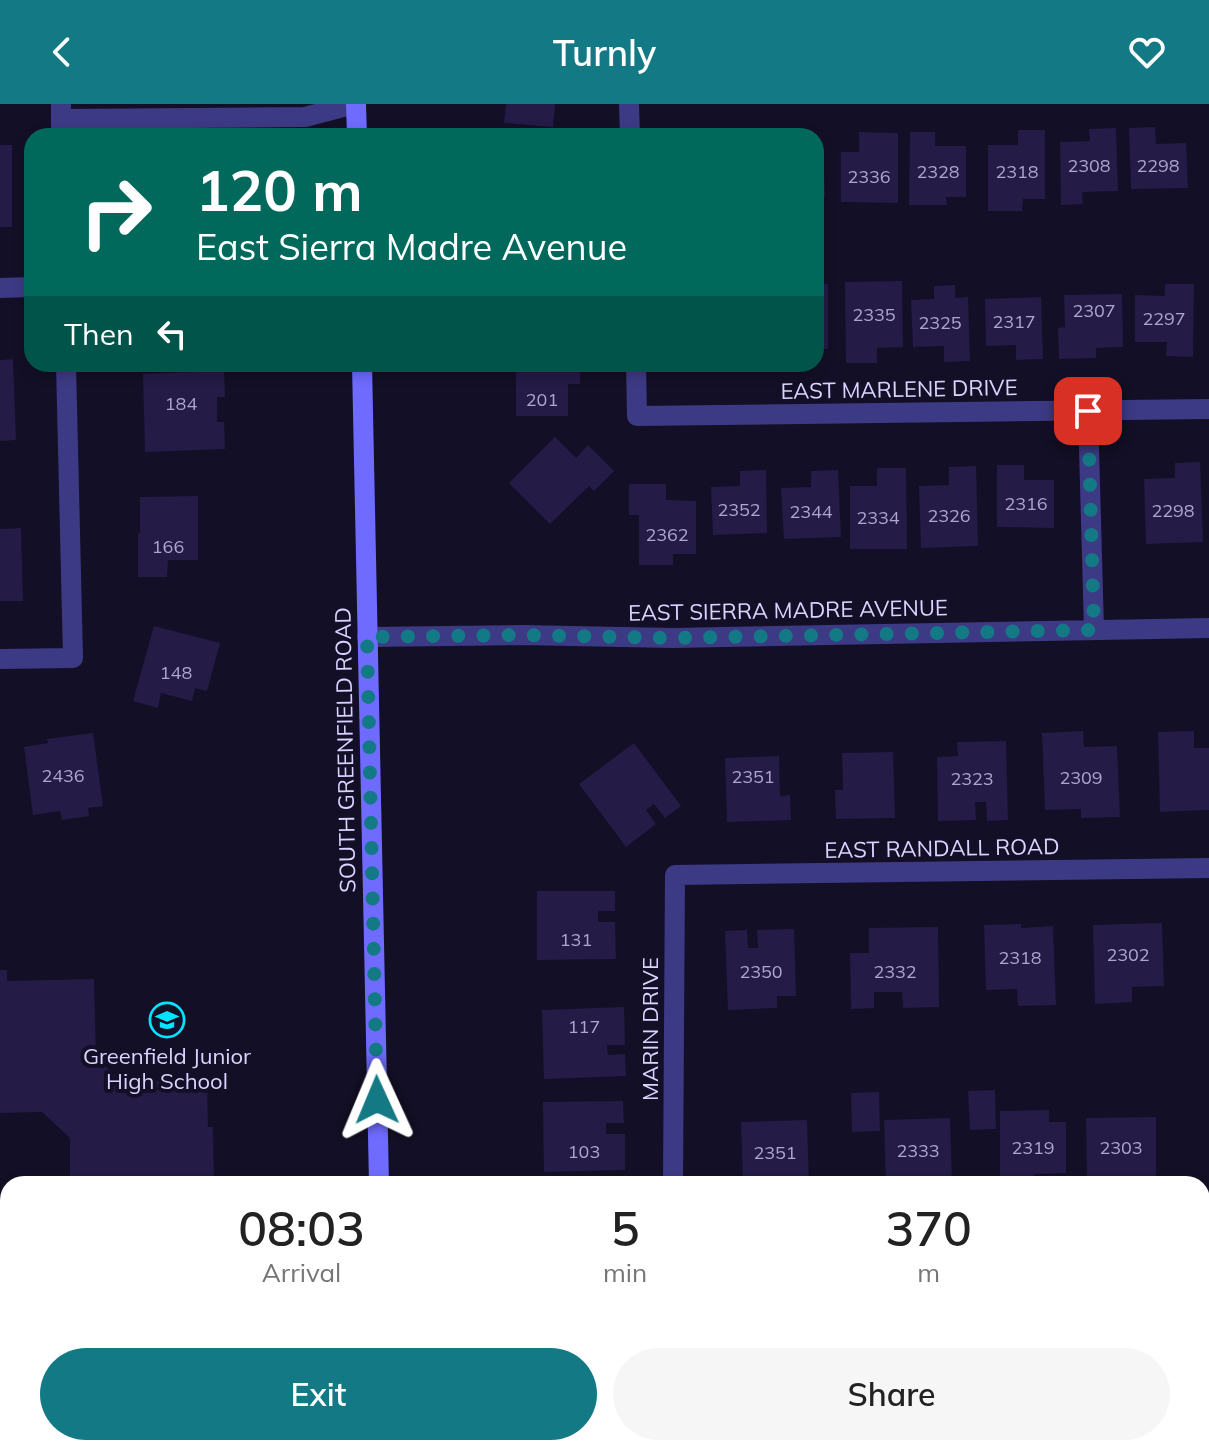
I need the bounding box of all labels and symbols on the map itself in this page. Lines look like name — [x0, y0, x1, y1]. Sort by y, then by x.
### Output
house number: 2308 — [1067, 154, 1111, 177]
house number: 2298 — [1136, 154, 1180, 177]
house number: 2328 — [916, 160, 960, 183]
house number: 2318 — [995, 160, 1039, 183]
house number: 2336 — [847, 165, 891, 188]
house number: 2307 — [1072, 299, 1116, 322]
house number: 2335 — [852, 303, 896, 326]
house number: 2297 — [1142, 307, 1186, 330]
house number: 2317 — [992, 310, 1036, 333]
house number: 2325 — [918, 311, 962, 334]
street label: EAST MARLENE DRIVE — [780, 373, 1018, 405]
pin — [1054, 377, 1122, 445]
house number: 201 — [526, 388, 558, 411]
house number: 184 — [165, 392, 197, 415]
house number: 2316 — [1004, 492, 1048, 515]
house number: 2352 — [717, 498, 761, 521]
house number: 2298 — [1151, 499, 1195, 522]
house number: 2344 — [789, 500, 833, 523]
house number: 2326 — [927, 504, 971, 527]
house number: 2334 — [856, 506, 900, 529]
house number: 2362 — [645, 523, 689, 546]
house number: 166 — [152, 535, 184, 558]
street label: EAST SIERRA MADRE AVENUE — [628, 593, 948, 627]
street label: SOUTH GREENFIELD ROAD — [329, 607, 361, 893]
house number: 148 — [160, 661, 192, 684]
house number: 2436 — [41, 764, 85, 787]
house number: 2351 — [731, 765, 775, 788]
house number: 2309 — [1059, 766, 1103, 789]
house number: 2323 — [950, 767, 994, 790]
street label: EAST RANDALL ROAD — [824, 832, 1060, 864]
house number: 131 — [560, 928, 592, 951]
house number: 2302 — [1106, 943, 1150, 966]
house number: 2318 — [998, 946, 1042, 969]
street label: MARIN DRIVE — [636, 957, 664, 1101]
house number: 2350 — [739, 960, 783, 983]
house number: 2332 — [873, 960, 917, 983]
school or university icon: Greenfield Junior High School — [148, 1001, 186, 1039]
house number: 117 — [568, 1015, 600, 1038]
place label: Greenfield Junior High School — [83, 1042, 251, 1095]
position arrow — [335, 1058, 419, 1142]
house number: 2319 — [1011, 1136, 1055, 1159]
house number: 2303 — [1099, 1136, 1143, 1159]
house number: 2333 — [896, 1139, 940, 1162]
house number: 103 — [568, 1140, 600, 1163]
house number: 2351 — [753, 1141, 797, 1164]

